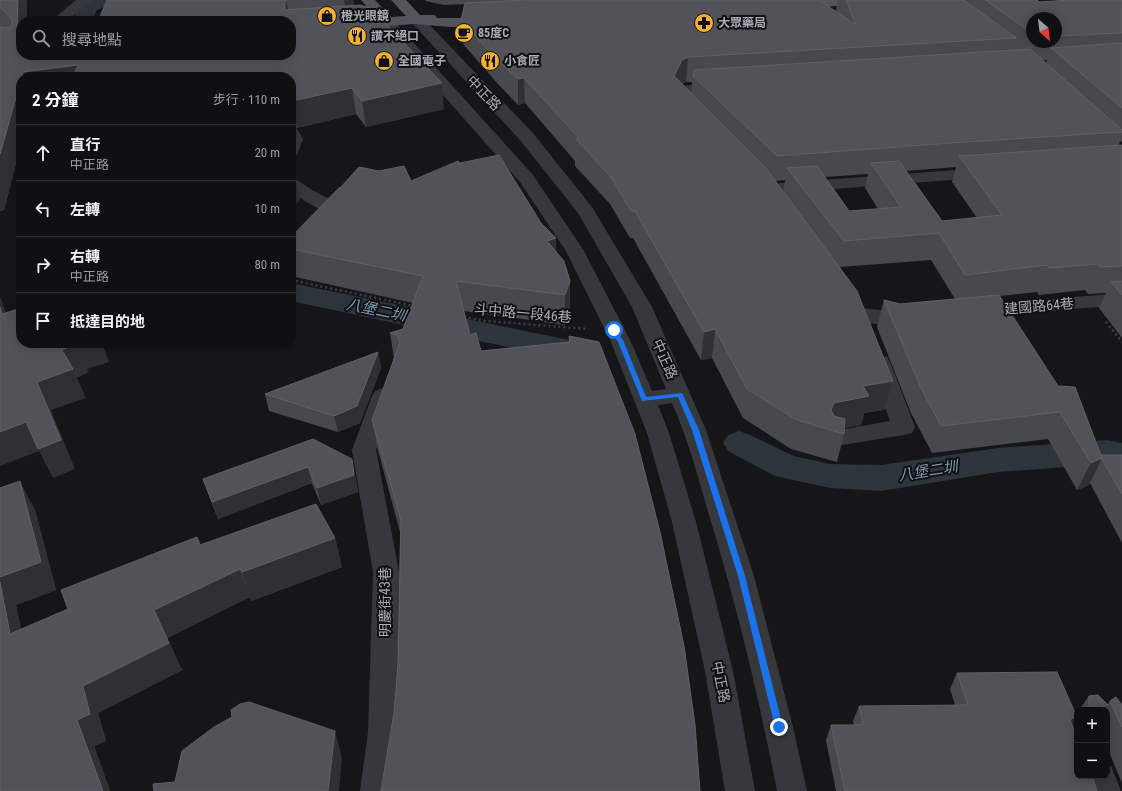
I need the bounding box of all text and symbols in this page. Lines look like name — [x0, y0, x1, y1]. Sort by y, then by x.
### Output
shop icon: 橙光眼鏡 — [316, 5, 338, 27]
place label: 橙光眼鏡 — [341, 9, 389, 23]
pharmacy icon: 大眾藥局 — [693, 12, 715, 34]
north arrow — [1026, 12, 1062, 48]
search box — [16, 16, 296, 60]
place label: 大眾藥局 — [718, 16, 766, 30]
cafe icon: 85度C — [453, 22, 475, 44]
restaurant icon: 讚不絕口 — [346, 25, 368, 47]
place label: 85度C — [478, 26, 509, 40]
icon: search — [30, 27, 52, 49]
place label: 讚不絕口 — [371, 29, 419, 43]
text: 搜尋地點 — [62, 31, 122, 49]
shop icon: 全國電子 — [373, 50, 395, 72]
restaurant icon: 小食匠 — [479, 50, 501, 72]
place label: 全國電子 — [398, 54, 446, 68]
place label: 小食匠 — [504, 54, 540, 68]
street label: 中正路 — [464, 72, 504, 114]
text: 2 分鐘 — [32, 90, 79, 110]
text: 步行 · 110 m — [213, 92, 280, 107]
text: 直行 — [70, 136, 100, 154]
icon: ahead — [32, 142, 54, 164]
text: 20 m — [254, 145, 280, 160]
text: 中正路 — [70, 157, 109, 172]
icon: left — [32, 198, 54, 220]
text: 左轉 — [70, 201, 100, 219]
text: 10 m — [254, 201, 280, 216]
text: 右轉 — [70, 248, 100, 266]
icon: right — [32, 254, 54, 276]
text: 80 m — [254, 257, 280, 272]
text: 中正路 — [70, 269, 109, 284]
water label: 八堡二圳 — [345, 295, 409, 325]
street label: 建國路64巷 — [1004, 295, 1074, 317]
street label: 斗中路一段46巷 — [474, 301, 572, 325]
icon: arrive — [32, 310, 54, 332]
text: 抵達目的地 — [70, 313, 145, 331]
route start — [605, 321, 623, 339]
street label: 中正路 — [649, 337, 681, 381]
water label: 八堡二圳 — [897, 457, 961, 485]
street label: 明慶街43巷 — [377, 567, 393, 637]
street label: 中正路 — [709, 660, 733, 704]
map controls — [1074, 707, 1110, 779]
button: + — [1074, 707, 1110, 743]
route end — [770, 718, 788, 736]
button: − — [1074, 743, 1110, 779]

